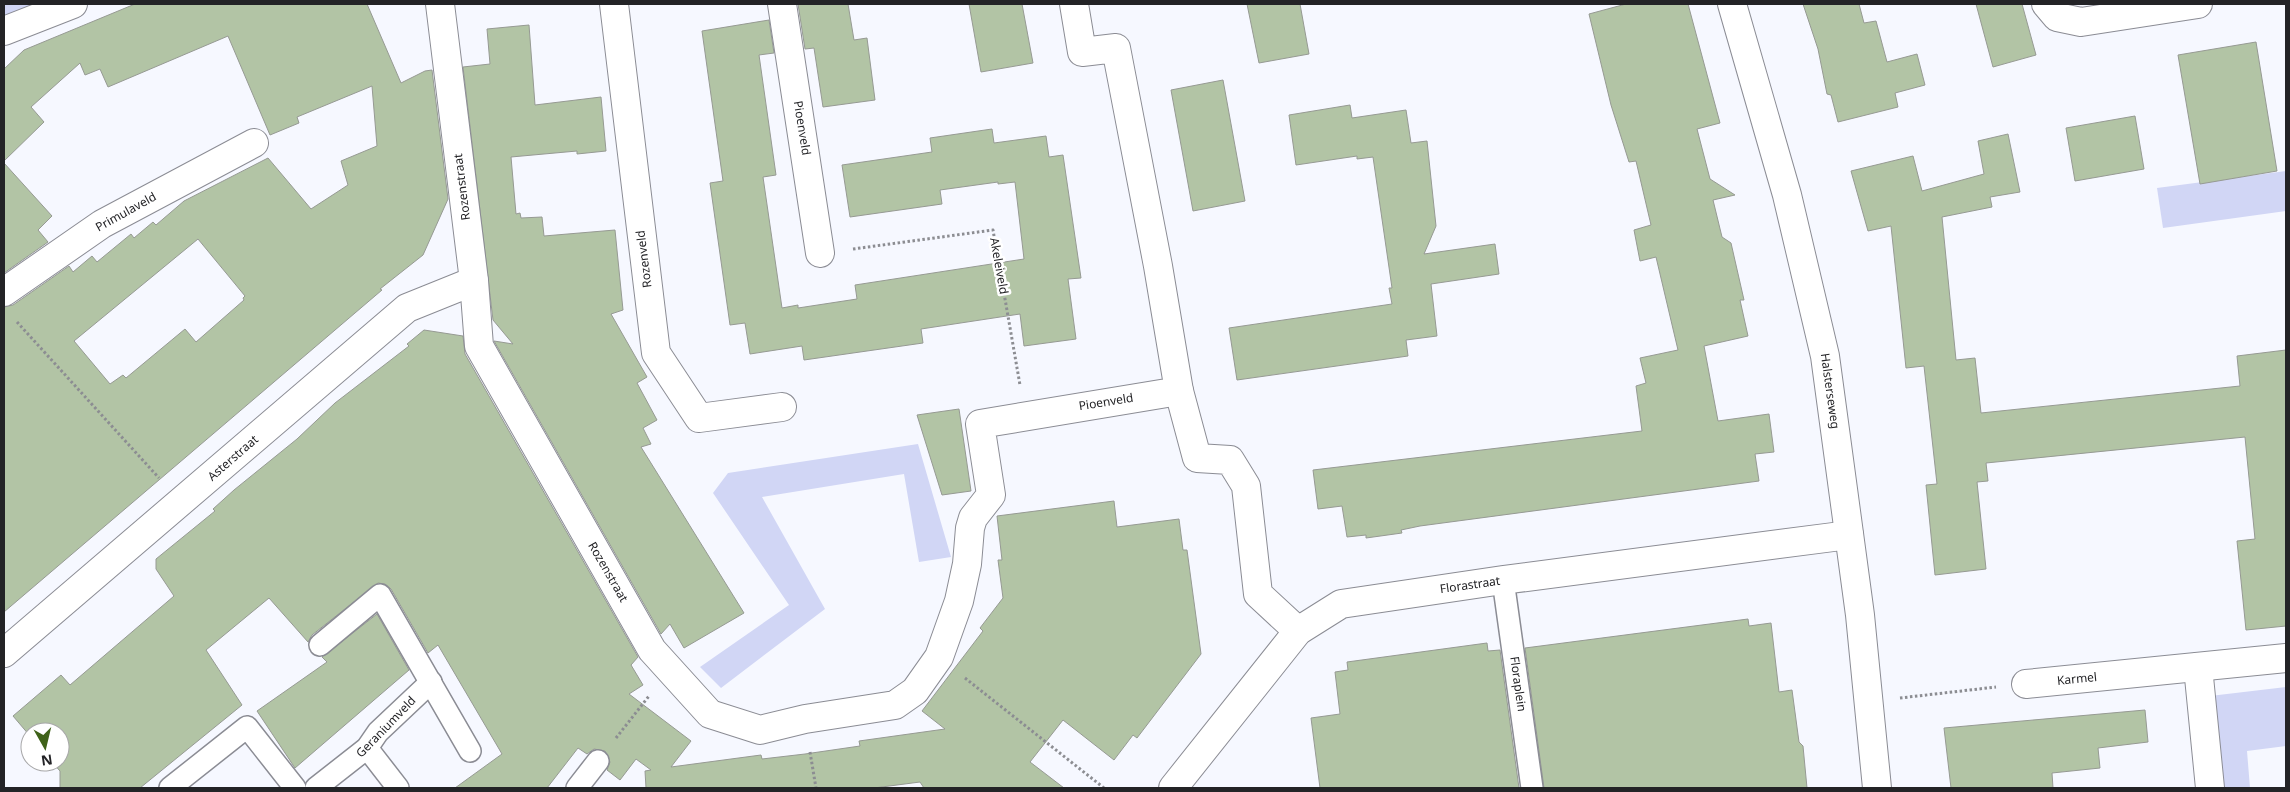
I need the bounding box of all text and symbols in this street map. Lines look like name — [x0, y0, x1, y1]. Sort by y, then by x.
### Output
street label: Pioenveld — [790, 99, 815, 156]
street label: Rozenstraat — [449, 152, 474, 221]
street label: Primulaveld — [92, 188, 159, 235]
street label: Rozenveld — [632, 229, 655, 289]
street label: Akeleiveld — [986, 236, 1013, 296]
street label: Halsterseweg — [1817, 352, 1844, 430]
street label: Pioenveld — [1077, 389, 1134, 414]
street label: Asterstraat — [204, 430, 262, 484]
street label: Rozenstraat — [584, 538, 633, 606]
street label: Florastraat — [1439, 572, 1502, 597]
street label: Floraplein — [1506, 655, 1531, 713]
street label: Karmel — [2056, 668, 2098, 689]
street label: Geraniumveld — [352, 692, 419, 761]
north arrow — [20, 722, 70, 772]
text: N — [40, 750, 54, 771]

